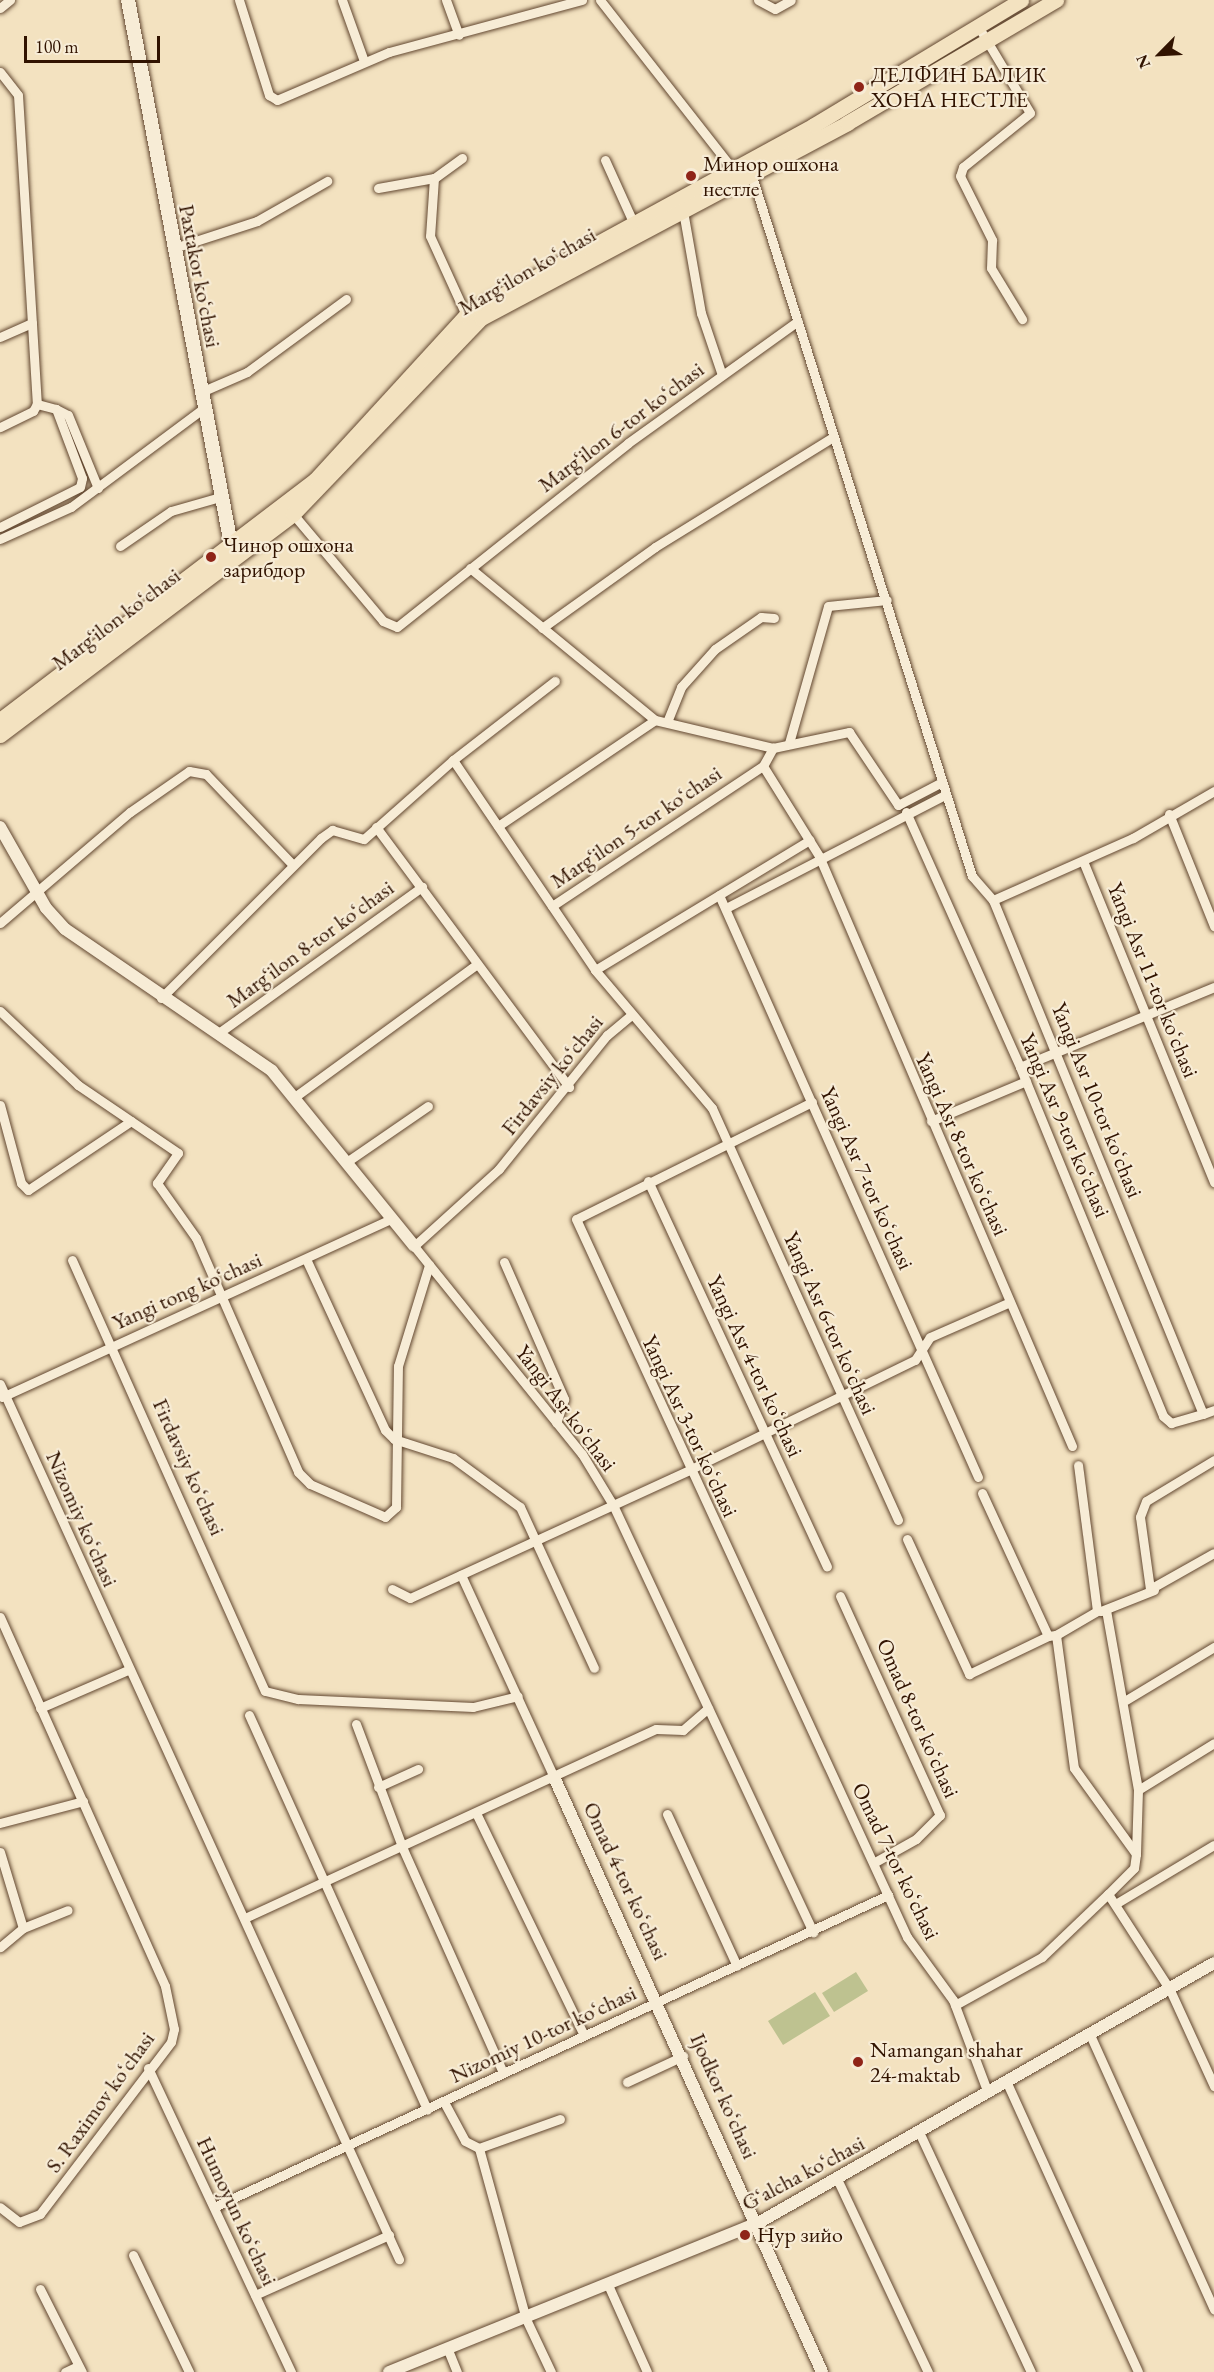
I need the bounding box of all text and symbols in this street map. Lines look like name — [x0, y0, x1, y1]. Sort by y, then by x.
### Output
scale bar — [27, 24, 164, 62]
north arrow — [1130, 24, 1190, 84]
text: 100 m — [35, 35, 79, 58]
text: N — [1131, 51, 1155, 72]
place label: ДЕЛФИН БАЛИК ХОНА НЕСТЛЕ — [871, 61, 1047, 112]
marker: ДЕЛФИН БАЛИК ХОНА НЕСТЛЕ — [852, 80, 866, 94]
place label: Минор ошхона нестле — [703, 150, 839, 202]
marker: Минор ошхона нестле — [684, 169, 698, 183]
street label: Paxtakor koʻchasi — [173, 202, 227, 350]
street label: Margʻilon koʻchasi — [454, 221, 600, 321]
street label: Margʻilon 6-tor koʻchasi — [533, 356, 709, 498]
place label: Чинор ошхона зарибдор — [223, 531, 354, 582]
marker: Чинор ошхона зарибдор — [204, 550, 218, 564]
street label: Margʻilon koʻchasi — [46, 562, 186, 676]
street label: Margʻilon 5-tor koʻchasi — [546, 760, 726, 894]
street label: Margʻilon 8-tor koʻchasi — [221, 874, 399, 1014]
street label: Yangi Asr 11-tor koʻchasi — [1102, 879, 1204, 1081]
street label: Yangi Asr 10-tor koʻchasi — [1046, 999, 1148, 1201]
street label: Firdavsiy koʻchasi — [496, 1010, 608, 1140]
street label: Yangi Asr 9-tor koʻchasi — [1014, 1029, 1116, 1221]
street label: Yangi Asr 8-tor koʻchasi — [910, 1048, 1014, 1240]
street label: Yangi Asr 7-tor koʻchasi — [815, 1082, 919, 1274]
street label: Yangi Asr 6-tor koʻchasi — [778, 1227, 882, 1419]
street label: Yangi tong koʻchasi — [108, 1246, 266, 1336]
street label: Yangi Asr 4-tor koʻchasi — [701, 1271, 809, 1461]
street label: Yangi Asr 3-tor koʻchasi — [636, 1331, 744, 1521]
street label: Yangi Asr koʻchasi — [510, 1340, 622, 1476]
street label: Firdavsiy koʻchasi — [147, 1395, 231, 1539]
street label: Nizomiy koʻchasi — [40, 1447, 124, 1591]
street label: Omad 8-tor koʻchasi — [871, 1634, 965, 1802]
street label: Omad 7-tor koʻchasi — [847, 1778, 945, 1944]
street label: Omad 4-tor koʻchasi — [578, 1798, 674, 1964]
street label: Nizomiy 10-tor koʻchasi — [446, 1979, 640, 2089]
street label: S. Raximov koʻchasi — [40, 2026, 160, 2178]
street label: Ijodkor koʻchasi — [685, 2029, 763, 2163]
place label: Namangan shahar 24-maktab — [870, 2036, 1023, 2088]
marker: Namangan shahar 24-maktab — [851, 2055, 865, 2069]
street label: Gʻalcha koʻchasi — [737, 2130, 869, 2216]
street label: Humoyun koʻchasi — [191, 2132, 283, 2290]
place label: Нур зийо — [757, 2222, 843, 2248]
marker: Нур зийо — [738, 2228, 752, 2242]

